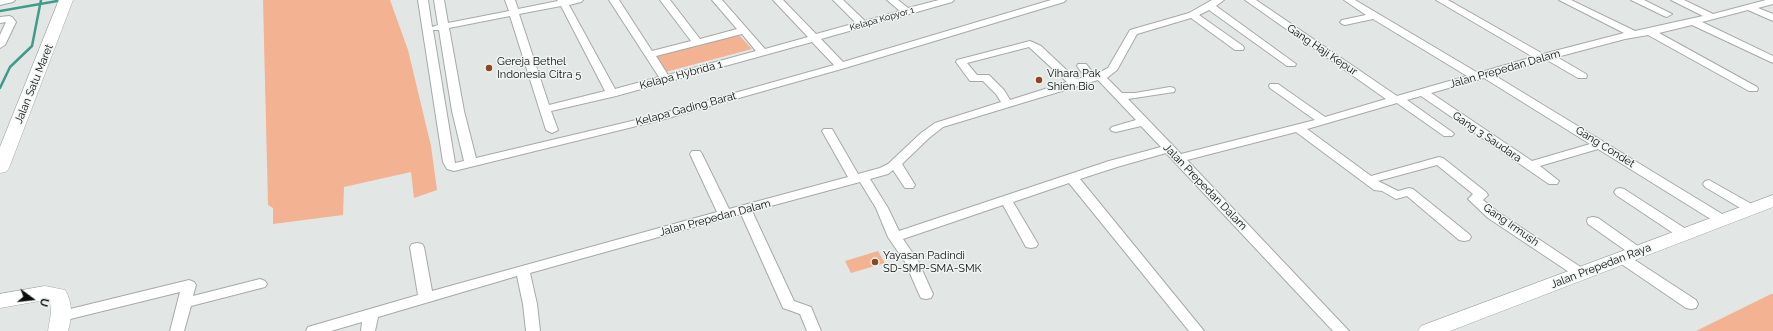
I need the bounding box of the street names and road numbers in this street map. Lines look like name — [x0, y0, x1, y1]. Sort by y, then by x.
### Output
street label: Kelapa Kopyor 1 — [849, 5, 915, 33]
street label: Gang Haji Kepur — [1284, 22, 1360, 78]
street label: Jalan Satu Maret — [12, 42, 56, 126]
street label: Jalan Prepedan Dalam — [1448, 47, 1562, 91]
street label: Kelapa Hybrida 1 — [638, 58, 724, 92]
street label: Kelapa Gading Barat — [634, 89, 738, 129]
street label: Gang 3 Saudara — [1450, 109, 1524, 165]
street label: Gang Condet — [1573, 124, 1637, 170]
street label: Jalan Prepedan Dalam — [1160, 141, 1250, 233]
street label: Jalan Prepedan Dalam — [658, 197, 772, 239]
street label: Gang Irmush — [1481, 201, 1541, 249]
street label: Jalan Prepedan Raya — [1549, 241, 1653, 291]

